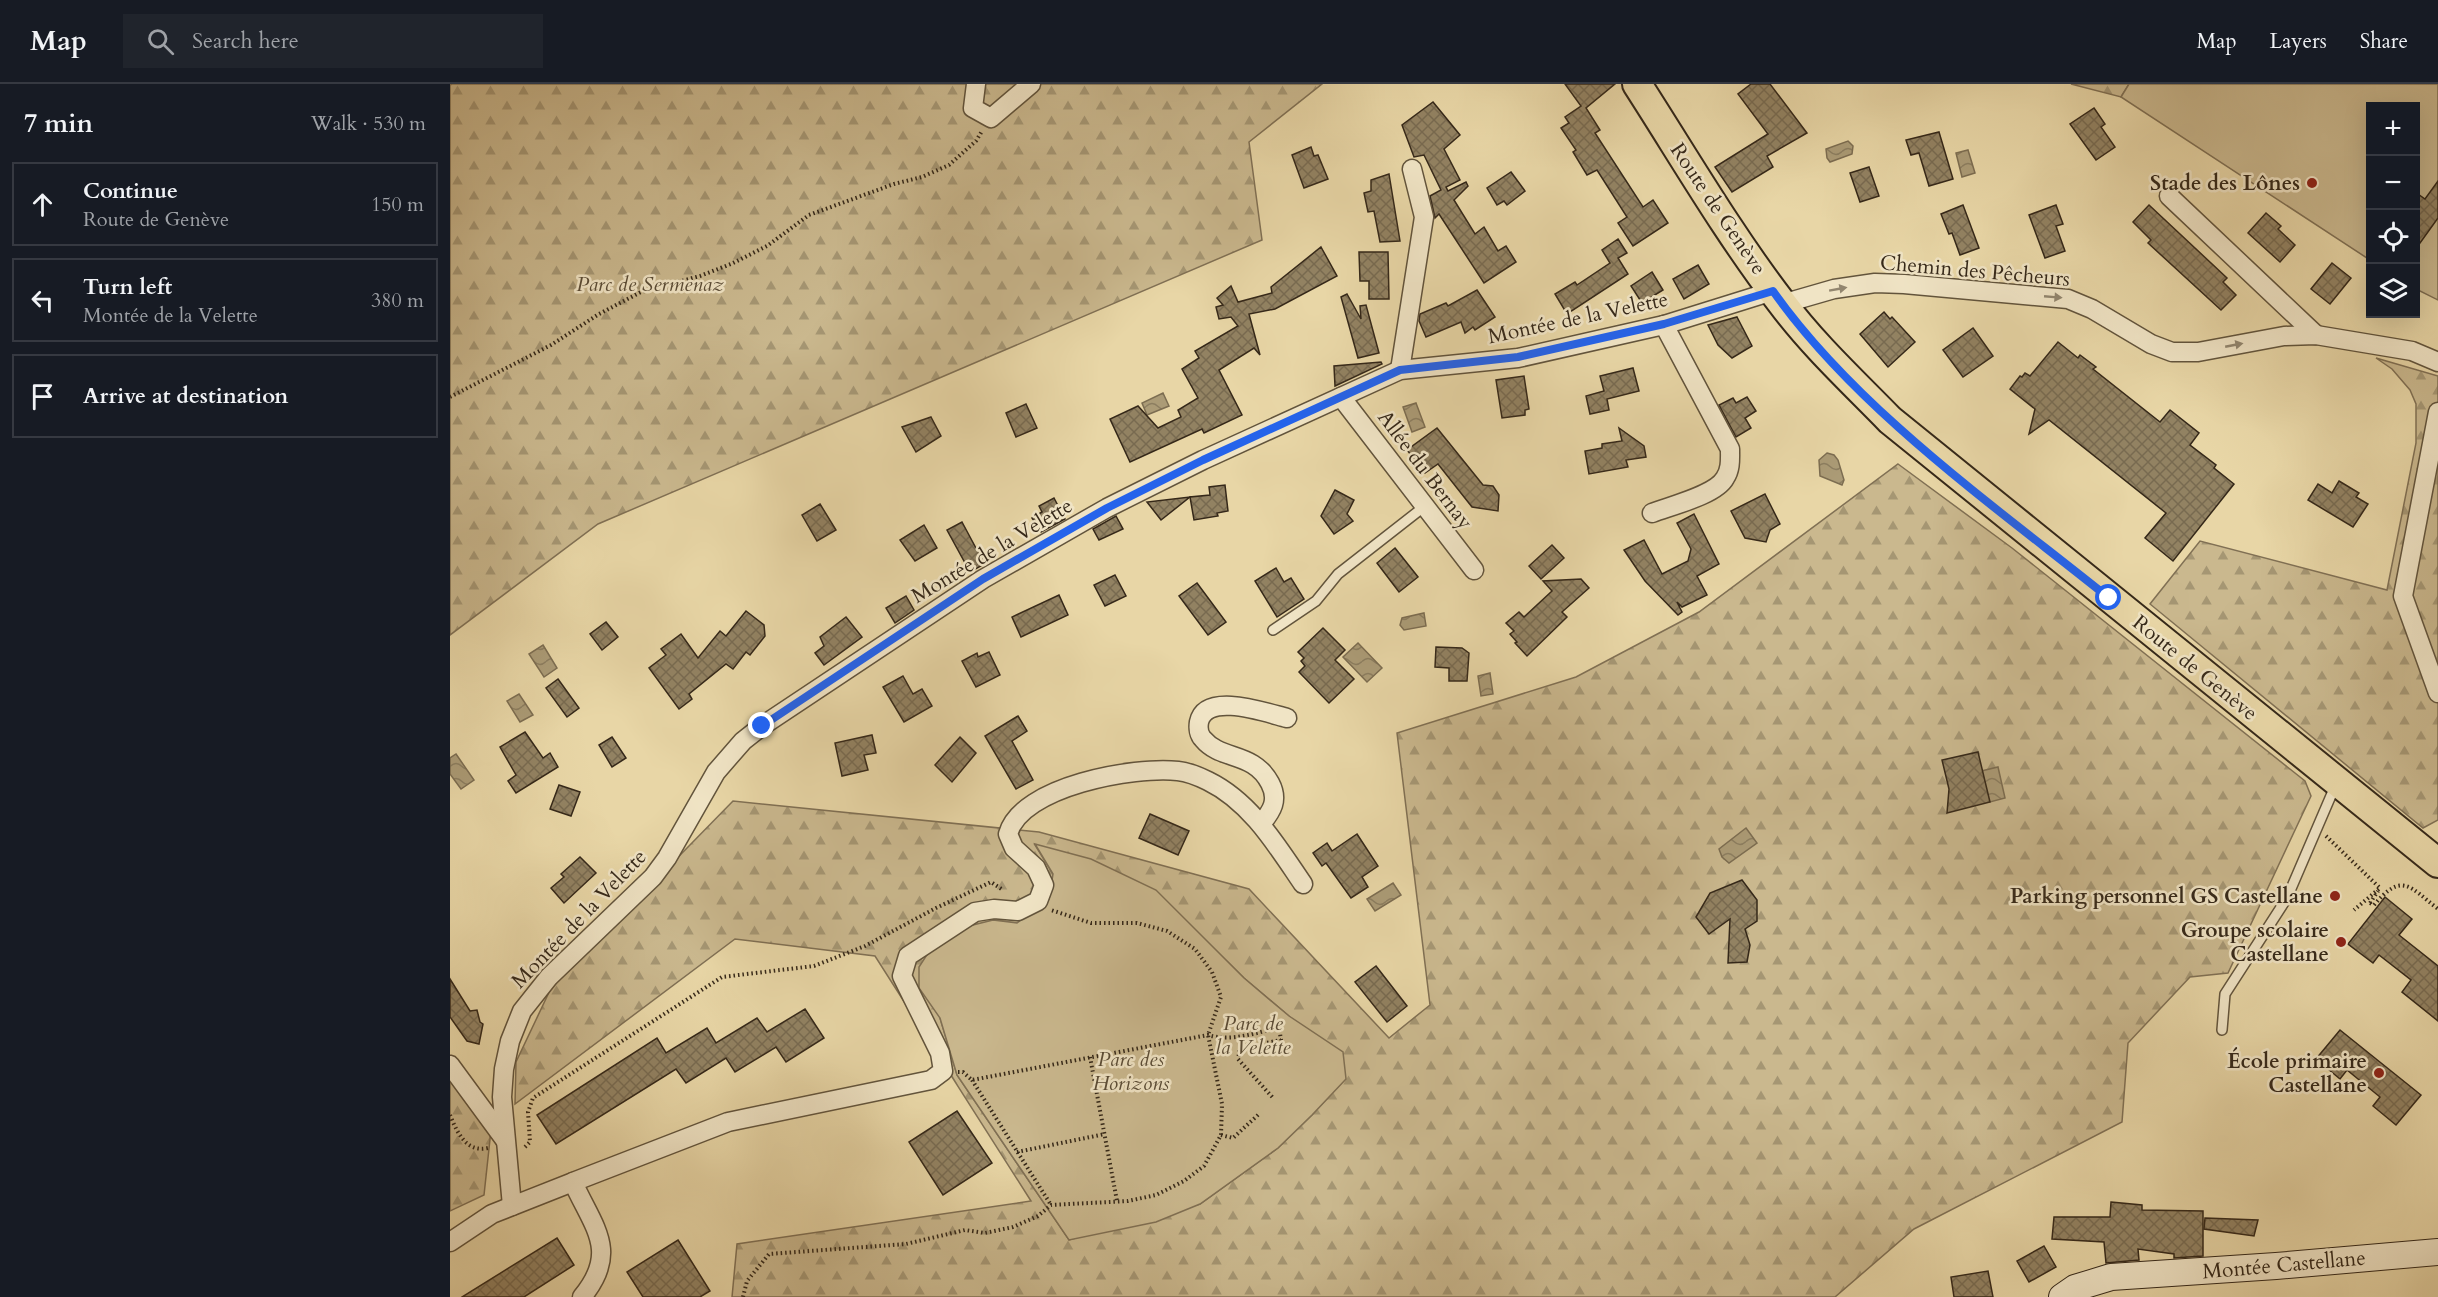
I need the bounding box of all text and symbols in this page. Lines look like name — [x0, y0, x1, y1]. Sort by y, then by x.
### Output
search box — [123, 14, 543, 68]
text: Map — [30, 22, 87, 60]
icon: search — [144, 25, 177, 58]
text: Search here — [192, 26, 299, 56]
text: Map — [2197, 27, 2237, 56]
text: Layers — [2270, 27, 2327, 56]
text: Share — [2360, 27, 2408, 56]
map controls — [2366, 102, 2420, 318]
button: + — [2366, 102, 2420, 156]
text: 7 min — [24, 106, 93, 141]
text: Walk · 530 m — [311, 110, 426, 137]
street label: Route de Genève — [1663, 137, 1773, 281]
button: − — [2366, 156, 2420, 210]
place label: Stade des Lônes — [2150, 169, 2300, 198]
text: Continue — [83, 176, 178, 206]
marker: Stade des Lônes — [2305, 176, 2319, 190]
icon: ahead — [26, 188, 59, 221]
text: 150 m — [371, 191, 424, 218]
text: Route de Genève — [83, 206, 229, 233]
button: locate — [2366, 210, 2420, 264]
street label: Chemin des Pêcheurs — [1879, 248, 2071, 294]
button: layers — [2366, 264, 2420, 318]
park label: Parc de Sermenaz — [576, 270, 724, 299]
text: Turn left — [83, 272, 172, 302]
icon: left — [26, 284, 59, 317]
one-way arrow — [1829, 284, 1848, 293]
street label: Montée de la Velette — [1485, 285, 1671, 351]
text: 380 m — [371, 287, 424, 314]
one-way arrow — [2044, 293, 2063, 302]
text: Montée de la Velette — [83, 302, 258, 329]
one-way arrow — [2225, 340, 2244, 349]
icon: arrive — [26, 380, 59, 413]
text: Arrive at destination — [83, 381, 288, 411]
street label: Allée du Bernay — [1371, 404, 1479, 536]
street label: Montée de la Velette — [906, 491, 1078, 611]
route start — [2095, 584, 2121, 610]
street label: Route de Genève — [2126, 608, 2264, 728]
route end — [748, 712, 774, 738]
street label: Montée de la Velette — [505, 843, 653, 995]
place label: Parking personnel GS Castellane — [2010, 882, 2323, 911]
marker: Parking personnel GS Castellane — [2328, 889, 2342, 903]
place label: Groupe scolaire Castellane — [2181, 916, 2329, 969]
marker: Groupe scolaire Castellane — [2334, 935, 2348, 949]
park label: Parc de la Velette — [1215, 1009, 1292, 1062]
park label: Parc des Horizons — [1092, 1045, 1170, 1098]
place label: École primaire Castellane — [2227, 1047, 2367, 1100]
marker: École primaire Castellane — [2372, 1066, 2386, 1080]
street label: Montée Castellane — [2201, 1243, 2367, 1287]

